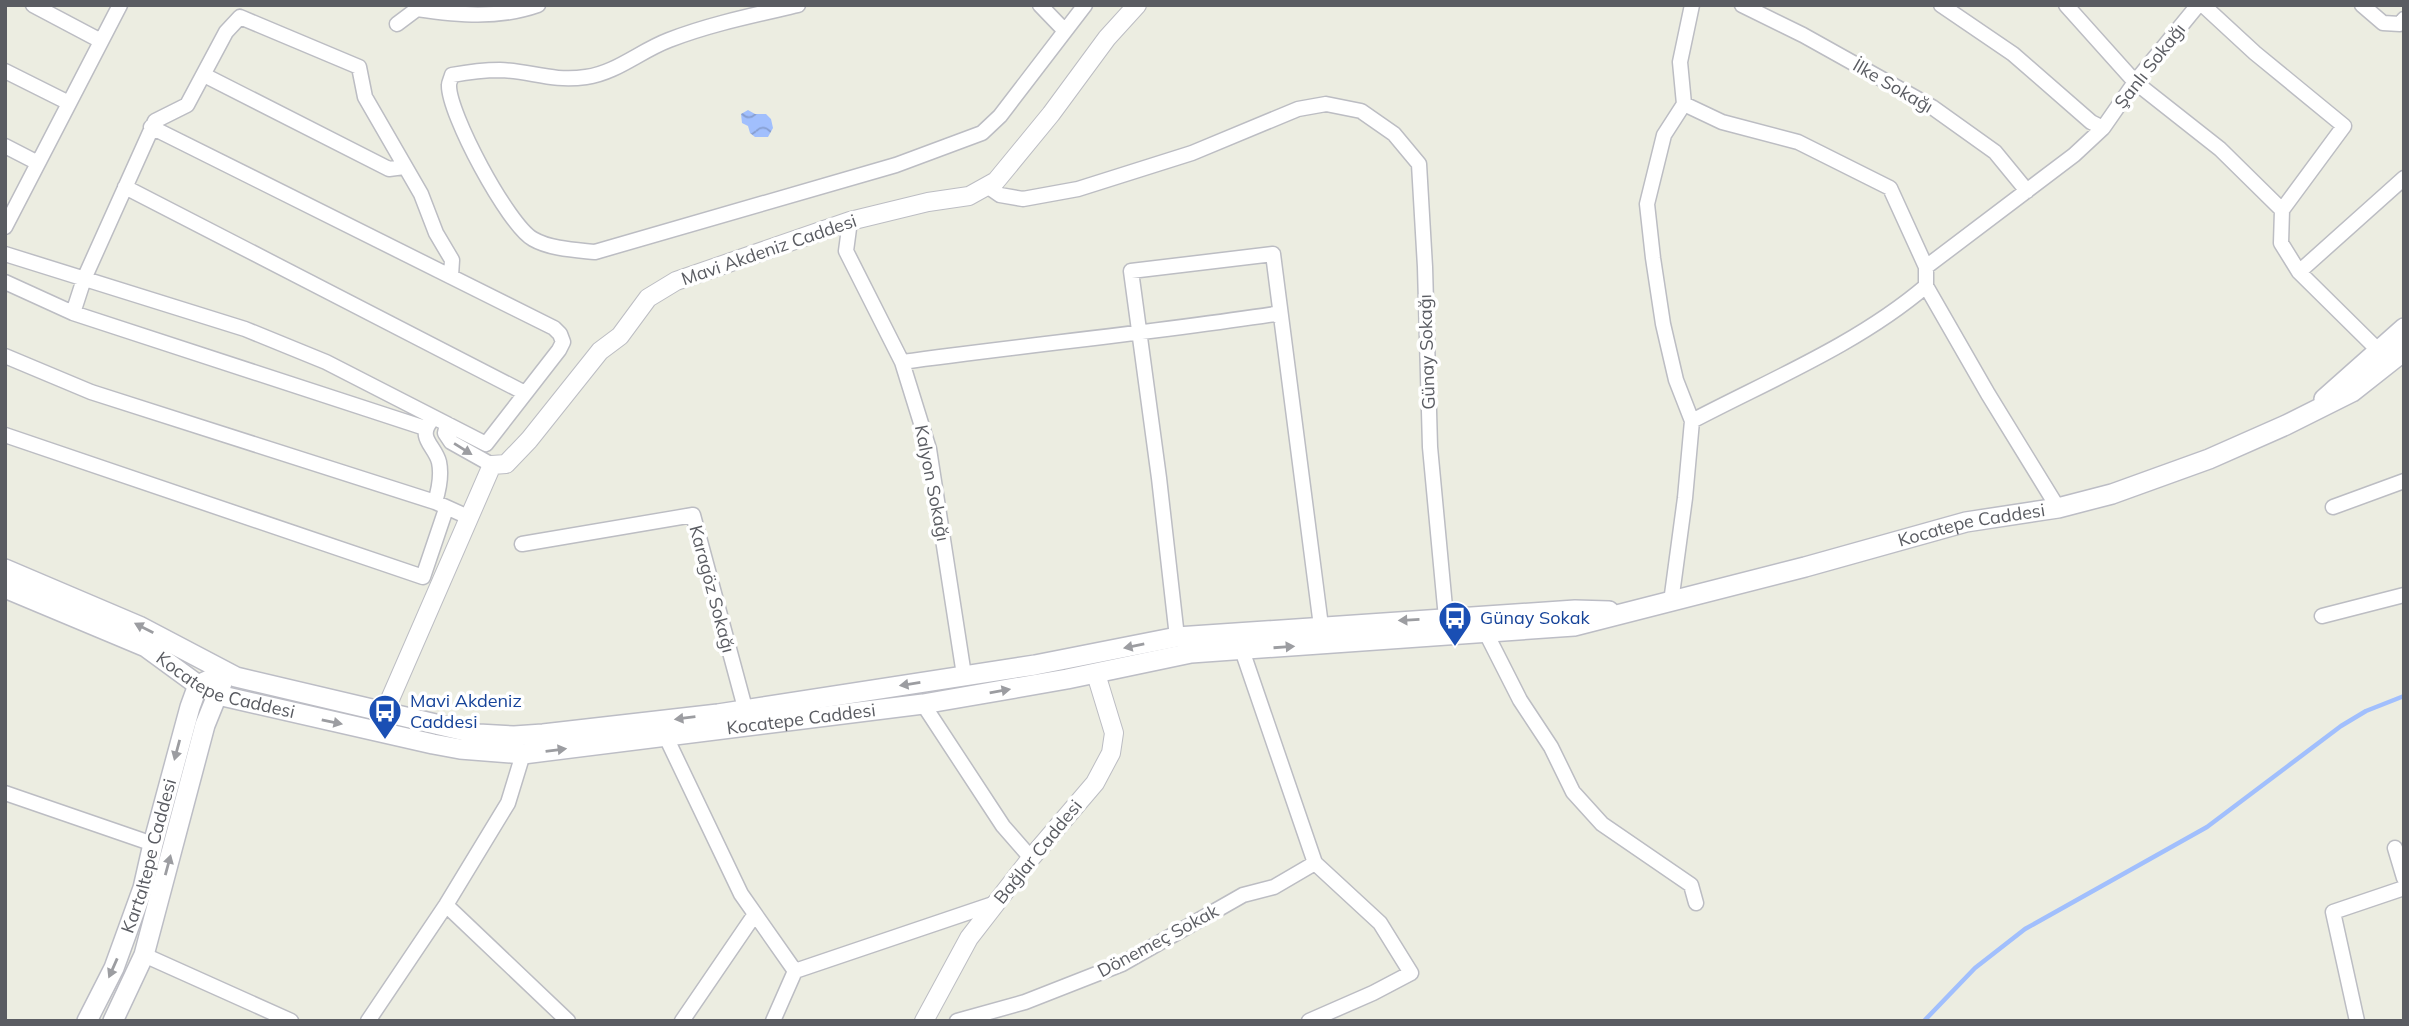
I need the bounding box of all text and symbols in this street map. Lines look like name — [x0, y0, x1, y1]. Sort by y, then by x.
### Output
street label: Şanlı Sokağı — [2109, 18, 2190, 113]
street label: İlke Sokağı — [1849, 53, 1938, 118]
street label: Mavi Akdeniz Caddesi — [678, 209, 860, 290]
street label: Günay Sokağı — [1413, 294, 1440, 410]
street label: Kalyon Sokağı — [910, 423, 955, 543]
one-way arrow — [453, 443, 472, 456]
street label: Kocatepe Caddesi — [1895, 498, 2046, 552]
street label: Karagöz Sokağı — [684, 523, 741, 655]
bus stop icon: Günay Sokak — [1436, 599, 1474, 648]
place label: Günay Sokak — [1480, 606, 1591, 629]
one-way arrow — [1398, 615, 1420, 626]
one-way arrow — [134, 623, 154, 634]
one-way arrow — [1123, 640, 1145, 651]
one-way arrow — [1273, 642, 1295, 653]
street label: Kocatepe Caddesi — [152, 646, 297, 723]
one-way arrow — [899, 679, 921, 690]
one-way arrow — [989, 685, 1011, 696]
place label: Mavi Akdeniz Caddesi — [410, 689, 522, 733]
bus stop icon: Mavi Akdeniz Caddesi — [366, 692, 404, 741]
street label: Kocatepe Caddesi — [725, 698, 877, 739]
one-way arrow — [673, 712, 695, 723]
one-way arrow — [321, 716, 343, 727]
one-way arrow — [171, 739, 182, 761]
one-way arrow — [546, 744, 568, 755]
street label: Kartaltepe Caddesi — [116, 776, 181, 936]
street label: Bağlar Caddesi — [989, 795, 1087, 909]
one-way arrow — [163, 854, 173, 875]
street label: Dönemeç Sokak — [1093, 899, 1223, 982]
one-way arrow — [107, 958, 119, 978]

